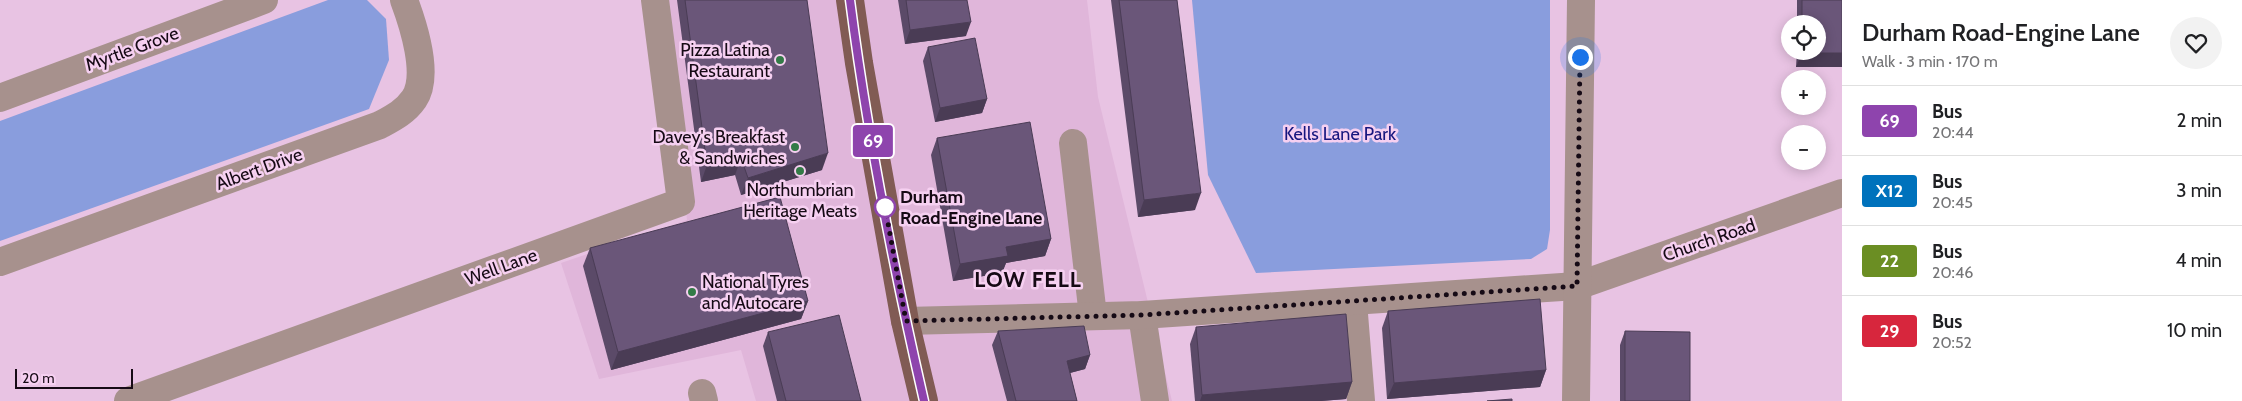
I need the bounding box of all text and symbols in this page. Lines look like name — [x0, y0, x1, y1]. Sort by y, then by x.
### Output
map controls — [1781, 15, 1826, 170]
button: locate — [1781, 15, 1826, 60]
button: heart — [2170, 17, 2222, 69]
text: Durham Road-Engine Lane — [1862, 18, 2140, 47]
street label: Myrtle Grove — [82, 22, 182, 76]
place label: Pizza Latina Restaurant — [680, 39, 770, 82]
your location — [1568, 45, 1593, 70]
text: Walk · 3 min · 170 m — [1862, 52, 1998, 71]
marker: Pizza Latina Restaurant — [774, 54, 786, 66]
button: + — [1781, 70, 1826, 115]
text: Bus — [1932, 100, 1962, 123]
text: 2 min — [2176, 109, 2222, 132]
text: 69 — [1879, 110, 1900, 132]
park label: Kells Lane Park — [1284, 123, 1397, 145]
text: 20:44 — [1932, 123, 1973, 142]
line badge: 69 — [850, 125, 896, 157]
button: − — [1781, 125, 1826, 170]
place label: Davey's Breakfast & Sandwiches — [652, 126, 785, 169]
text: 69 — [863, 130, 883, 152]
marker: Davey's Breakfast & Sandwiches — [789, 141, 801, 153]
street label: Albert Drive — [213, 143, 305, 195]
marker: Northumbrian Heritage Meats — [794, 165, 806, 177]
text: Bus — [1932, 170, 1962, 193]
place label: Northumbrian Heritage Meats — [743, 179, 857, 222]
text: 3 min — [2176, 179, 2222, 202]
text: X12 — [1876, 180, 1903, 202]
place label: Durham Road-Engine Lane — [900, 186, 1042, 229]
text: 20:45 — [1932, 193, 1973, 212]
marker: Durham Road-Engine Lane — [874, 196, 896, 218]
street label: Church Road — [1660, 214, 1758, 266]
text: Bus — [1932, 240, 1962, 263]
street label: Well Lane — [462, 244, 540, 290]
text: 4 min — [2175, 249, 2222, 272]
text: 22 — [1880, 250, 1899, 272]
text: 20:46 — [1932, 263, 1973, 282]
district label: LOW FELL — [974, 266, 1082, 293]
place label: National Tyres and Autocare — [702, 271, 809, 314]
marker: National Tyres and Autocare — [686, 286, 698, 298]
text: Bus — [1932, 310, 1962, 333]
text: 10 min — [2167, 319, 2222, 342]
text: 29 — [1880, 320, 1899, 342]
text: 20:52 — [1932, 333, 1972, 352]
scale bar — [15, 366, 132, 389]
text: 20 m — [22, 369, 55, 387]

